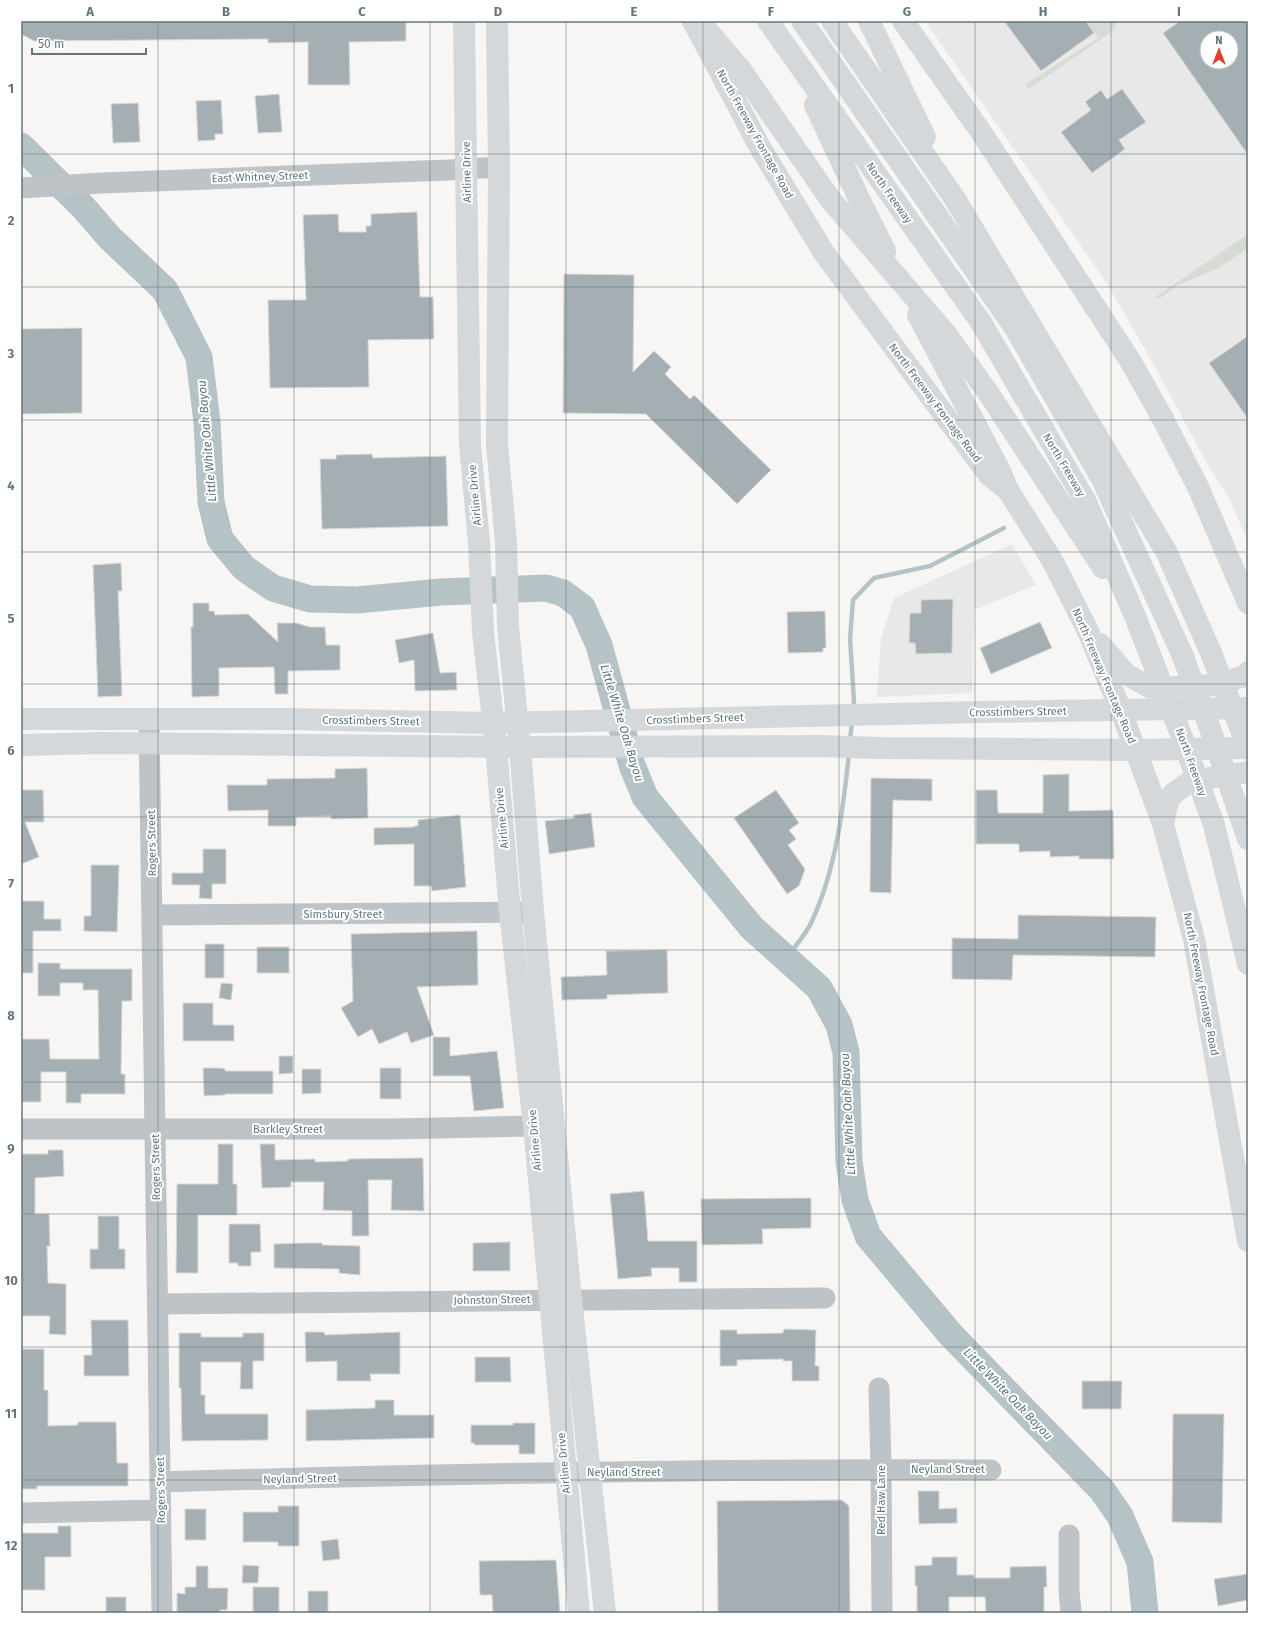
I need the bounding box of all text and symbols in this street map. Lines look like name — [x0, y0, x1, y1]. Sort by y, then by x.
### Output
text: A — [85, 4, 94, 19]
text: B — [222, 4, 230, 19]
text: C — [358, 4, 366, 19]
text: D — [494, 4, 503, 19]
text: E — [631, 4, 638, 19]
text: F — [768, 4, 775, 19]
text: G — [903, 4, 911, 19]
text: H — [1039, 4, 1047, 19]
text: I — [1177, 4, 1181, 19]
scale bar — [32, 30, 146, 56]
north arrow — [1199, 30, 1239, 70]
text: N — [1215, 34, 1223, 47]
text: 50 m — [38, 37, 64, 51]
street label: North Freeway Frontage Road — [714, 67, 796, 201]
text: 1 — [8, 81, 14, 96]
street label: Airline Drive — [460, 141, 474, 203]
street label: North Freeway — [863, 160, 915, 226]
street label: East Whitney Street — [211, 169, 309, 185]
text: 2 — [8, 213, 15, 228]
street label: North Freeway Frontage Road — [886, 341, 984, 465]
text: 3 — [7, 346, 15, 361]
water label: Little White Oak Bayou — [195, 379, 219, 502]
street label: North Freeway — [1040, 431, 1088, 499]
street label: Airline Drive — [466, 464, 484, 526]
text: 4 — [7, 478, 15, 493]
street label: North Freeway Frontage Road — [1070, 606, 1138, 746]
text: 5 — [8, 611, 15, 626]
water label: Little White Oak Bayou — [597, 663, 647, 784]
street label: Crosstimbers Street — [969, 705, 1067, 719]
street label: Crosstimbers Street — [646, 711, 744, 727]
street label: Crosstimbers Street — [322, 714, 420, 728]
street label: North Freeway — [1173, 726, 1210, 798]
text: 6 — [7, 743, 15, 758]
street label: Airline Drive — [493, 787, 511, 849]
street label: Rogers Street — [145, 810, 159, 876]
text: 7 — [8, 876, 14, 891]
street label: Simsbury Street — [303, 908, 383, 921]
street label: North Freeway Frontage Road — [1181, 911, 1221, 1057]
text: 8 — [7, 1008, 15, 1023]
water label: Little White Oak Bayou — [838, 1053, 858, 1175]
street label: Airline Drive — [526, 1109, 544, 1171]
street label: Barkley Street — [253, 1123, 323, 1136]
street label: Rogers Street — [149, 1134, 163, 1200]
text: 9 — [7, 1141, 15, 1156]
text: 10 — [4, 1273, 18, 1288]
street label: Johnston Street — [453, 1293, 531, 1307]
water label: Little White Oak Bayou — [961, 1345, 1056, 1443]
text: 11 — [5, 1406, 17, 1421]
street label: Airline Drive — [555, 1432, 573, 1494]
street label: Rogers Street — [154, 1457, 168, 1523]
street label: Neyland Street — [911, 1463, 985, 1476]
street label: Red Haw Lane — [875, 1465, 888, 1535]
street label: Neyland Street — [587, 1466, 661, 1479]
street label: Neyland Street — [263, 1472, 337, 1486]
text: 12 — [5, 1538, 18, 1553]

